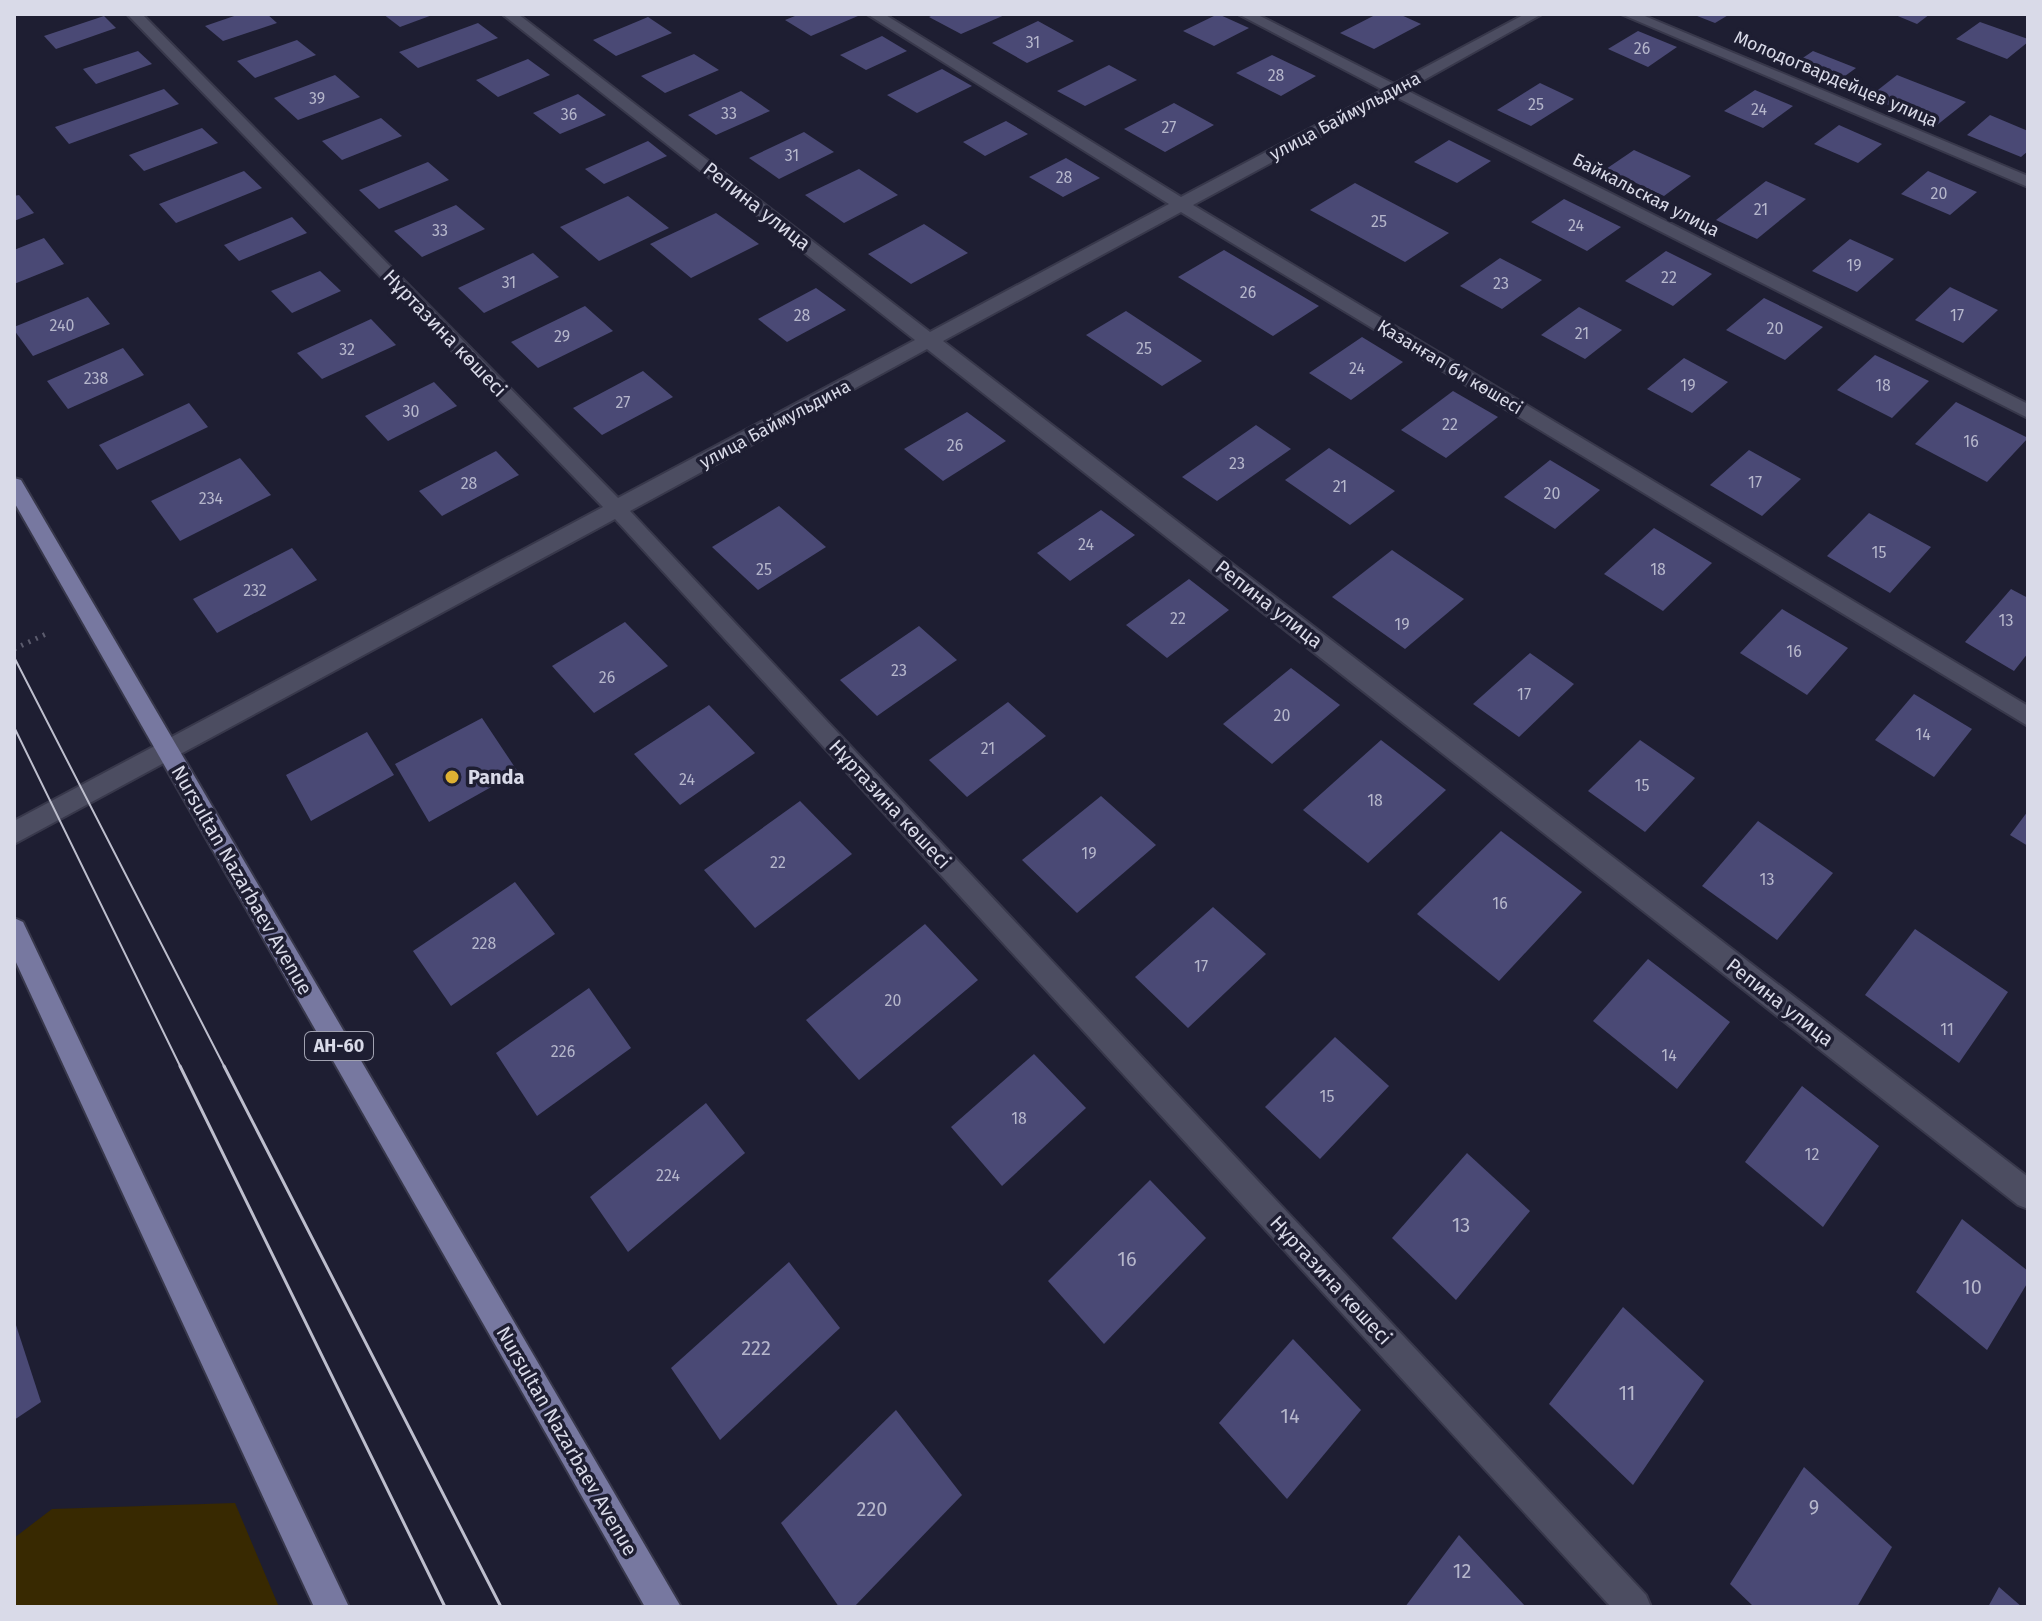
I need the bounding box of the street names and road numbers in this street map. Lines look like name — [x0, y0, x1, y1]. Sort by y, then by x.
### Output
street label: Молодогвардейцев улица — [1731, 26, 1941, 132]
street label: улица Баймульдина — [1266, 67, 1424, 165]
street label: Байкальская улица — [1569, 148, 1723, 242]
street label: Репина улица — [699, 157, 815, 255]
street label: Нұртазина көшесі — [378, 264, 512, 402]
street label: Қазанғап би көшесі — [1373, 315, 1527, 419]
street label: улица Баймульдина — [696, 375, 854, 473]
street label: Репина улица — [1211, 555, 1327, 653]
street label: Нұртазина көшесі — [824, 734, 956, 874]
street label: Nursultan Nazarbaev Avenue — [166, 761, 318, 999]
street label: Репина улица — [1722, 953, 1838, 1051]
road number: АН-60 — [305, 1032, 373, 1060]
street label: Нұртазина көшесі — [1265, 1210, 1397, 1350]
street label: Nursultan Nazarbaev Avenue — [491, 1322, 643, 1560]

